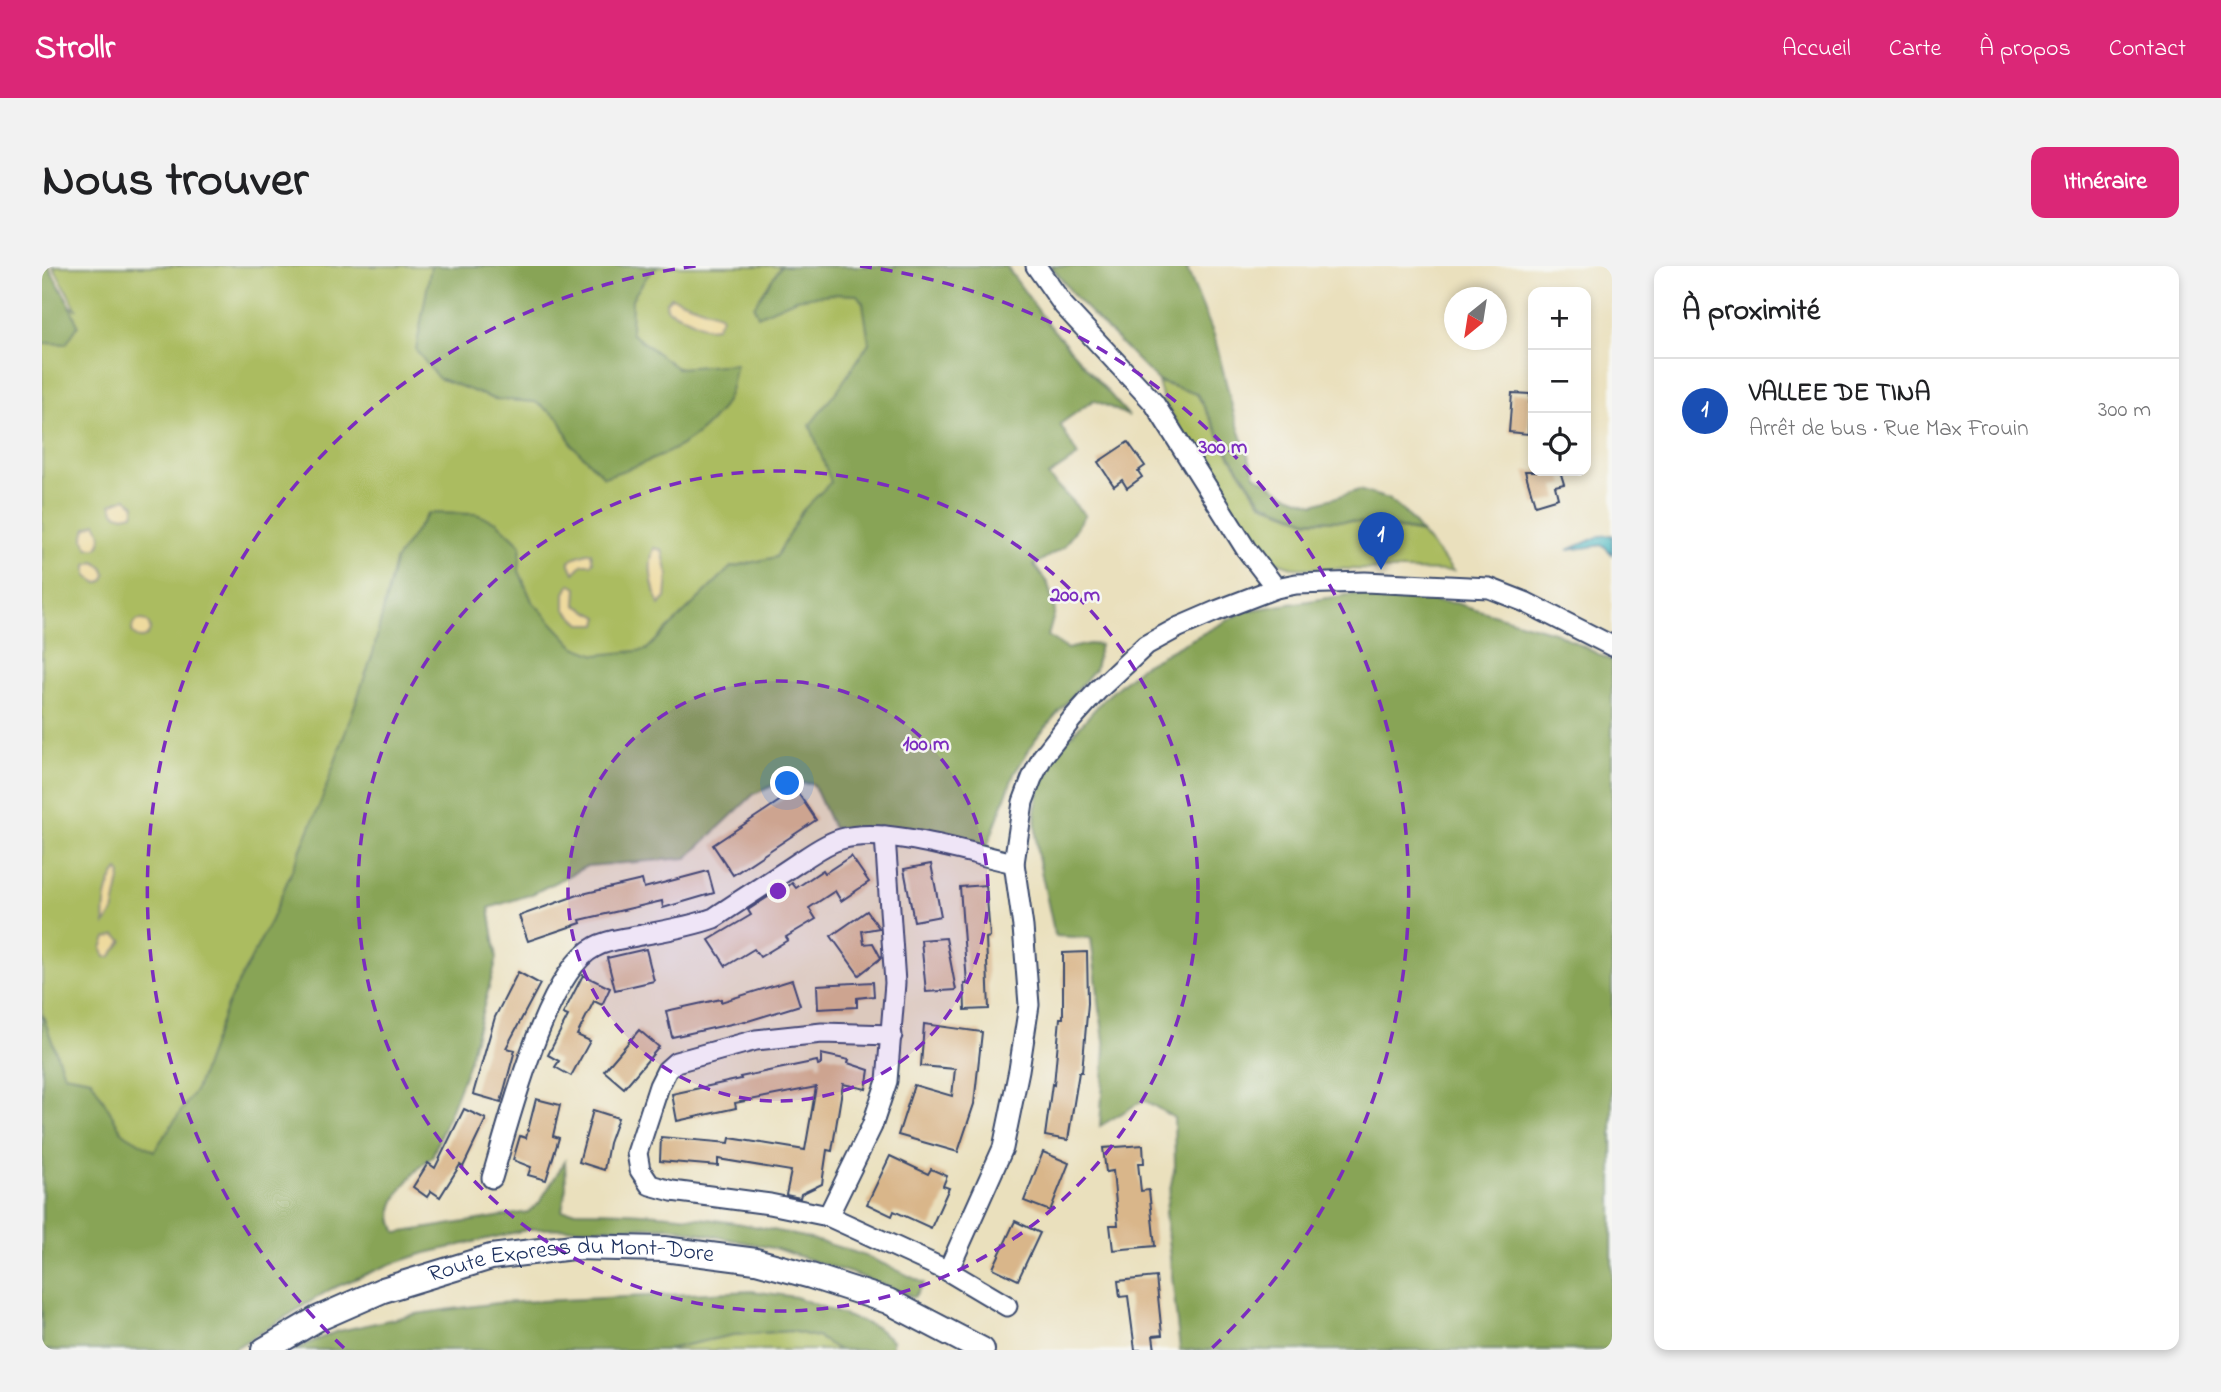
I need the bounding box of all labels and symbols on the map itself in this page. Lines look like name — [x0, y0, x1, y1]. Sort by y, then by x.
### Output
north arrow — [1444, 287, 1507, 350]
text: 300 m — [1198, 433, 1247, 463]
pin: 1 — [1358, 512, 1404, 570]
text: 200 m — [1049, 581, 1100, 611]
text: 100 m — [903, 730, 949, 760]
your location — [770, 766, 804, 800]
centre of rings — [766, 879, 790, 903]
street label: Route Express du Mont-Dore — [424, 1229, 716, 1293]

